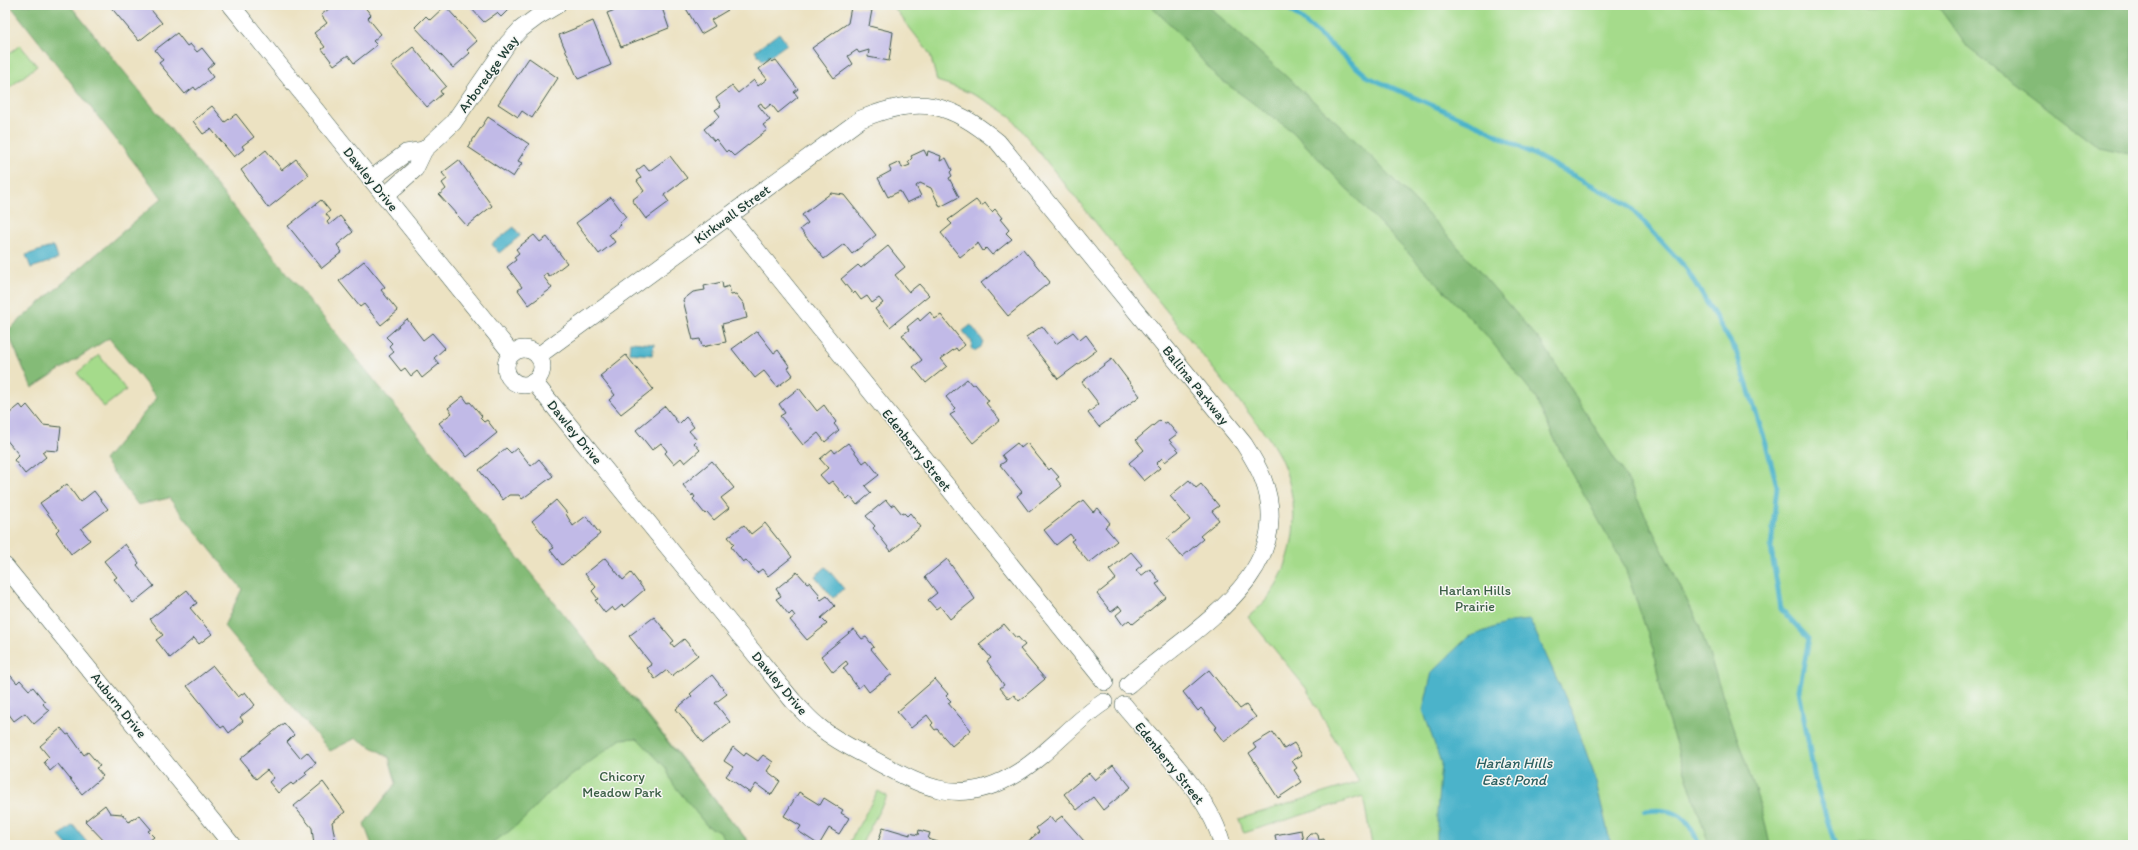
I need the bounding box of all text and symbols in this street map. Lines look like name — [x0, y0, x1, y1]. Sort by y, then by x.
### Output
street label: Arboredge Way — [455, 32, 522, 116]
street label: Dawley Drive — [339, 144, 402, 215]
street label: Kirkwall Street — [691, 181, 774, 248]
street label: Ballina Parkway — [1159, 342, 1233, 429]
street label: Dawley Drive — [543, 397, 606, 468]
street label: Edenberry Street — [878, 406, 955, 495]
park label: Harlan Hills Prairie — [1439, 582, 1511, 615]
street label: Dawley Drive — [748, 648, 811, 719]
street label: Auburn Drive — [87, 669, 150, 742]
street label: Edenberry Street — [1131, 719, 1208, 808]
water label: Harlan Hills East Pond — [1475, 754, 1554, 789]
park label: Chicory Meadow Park — [582, 768, 663, 801]

